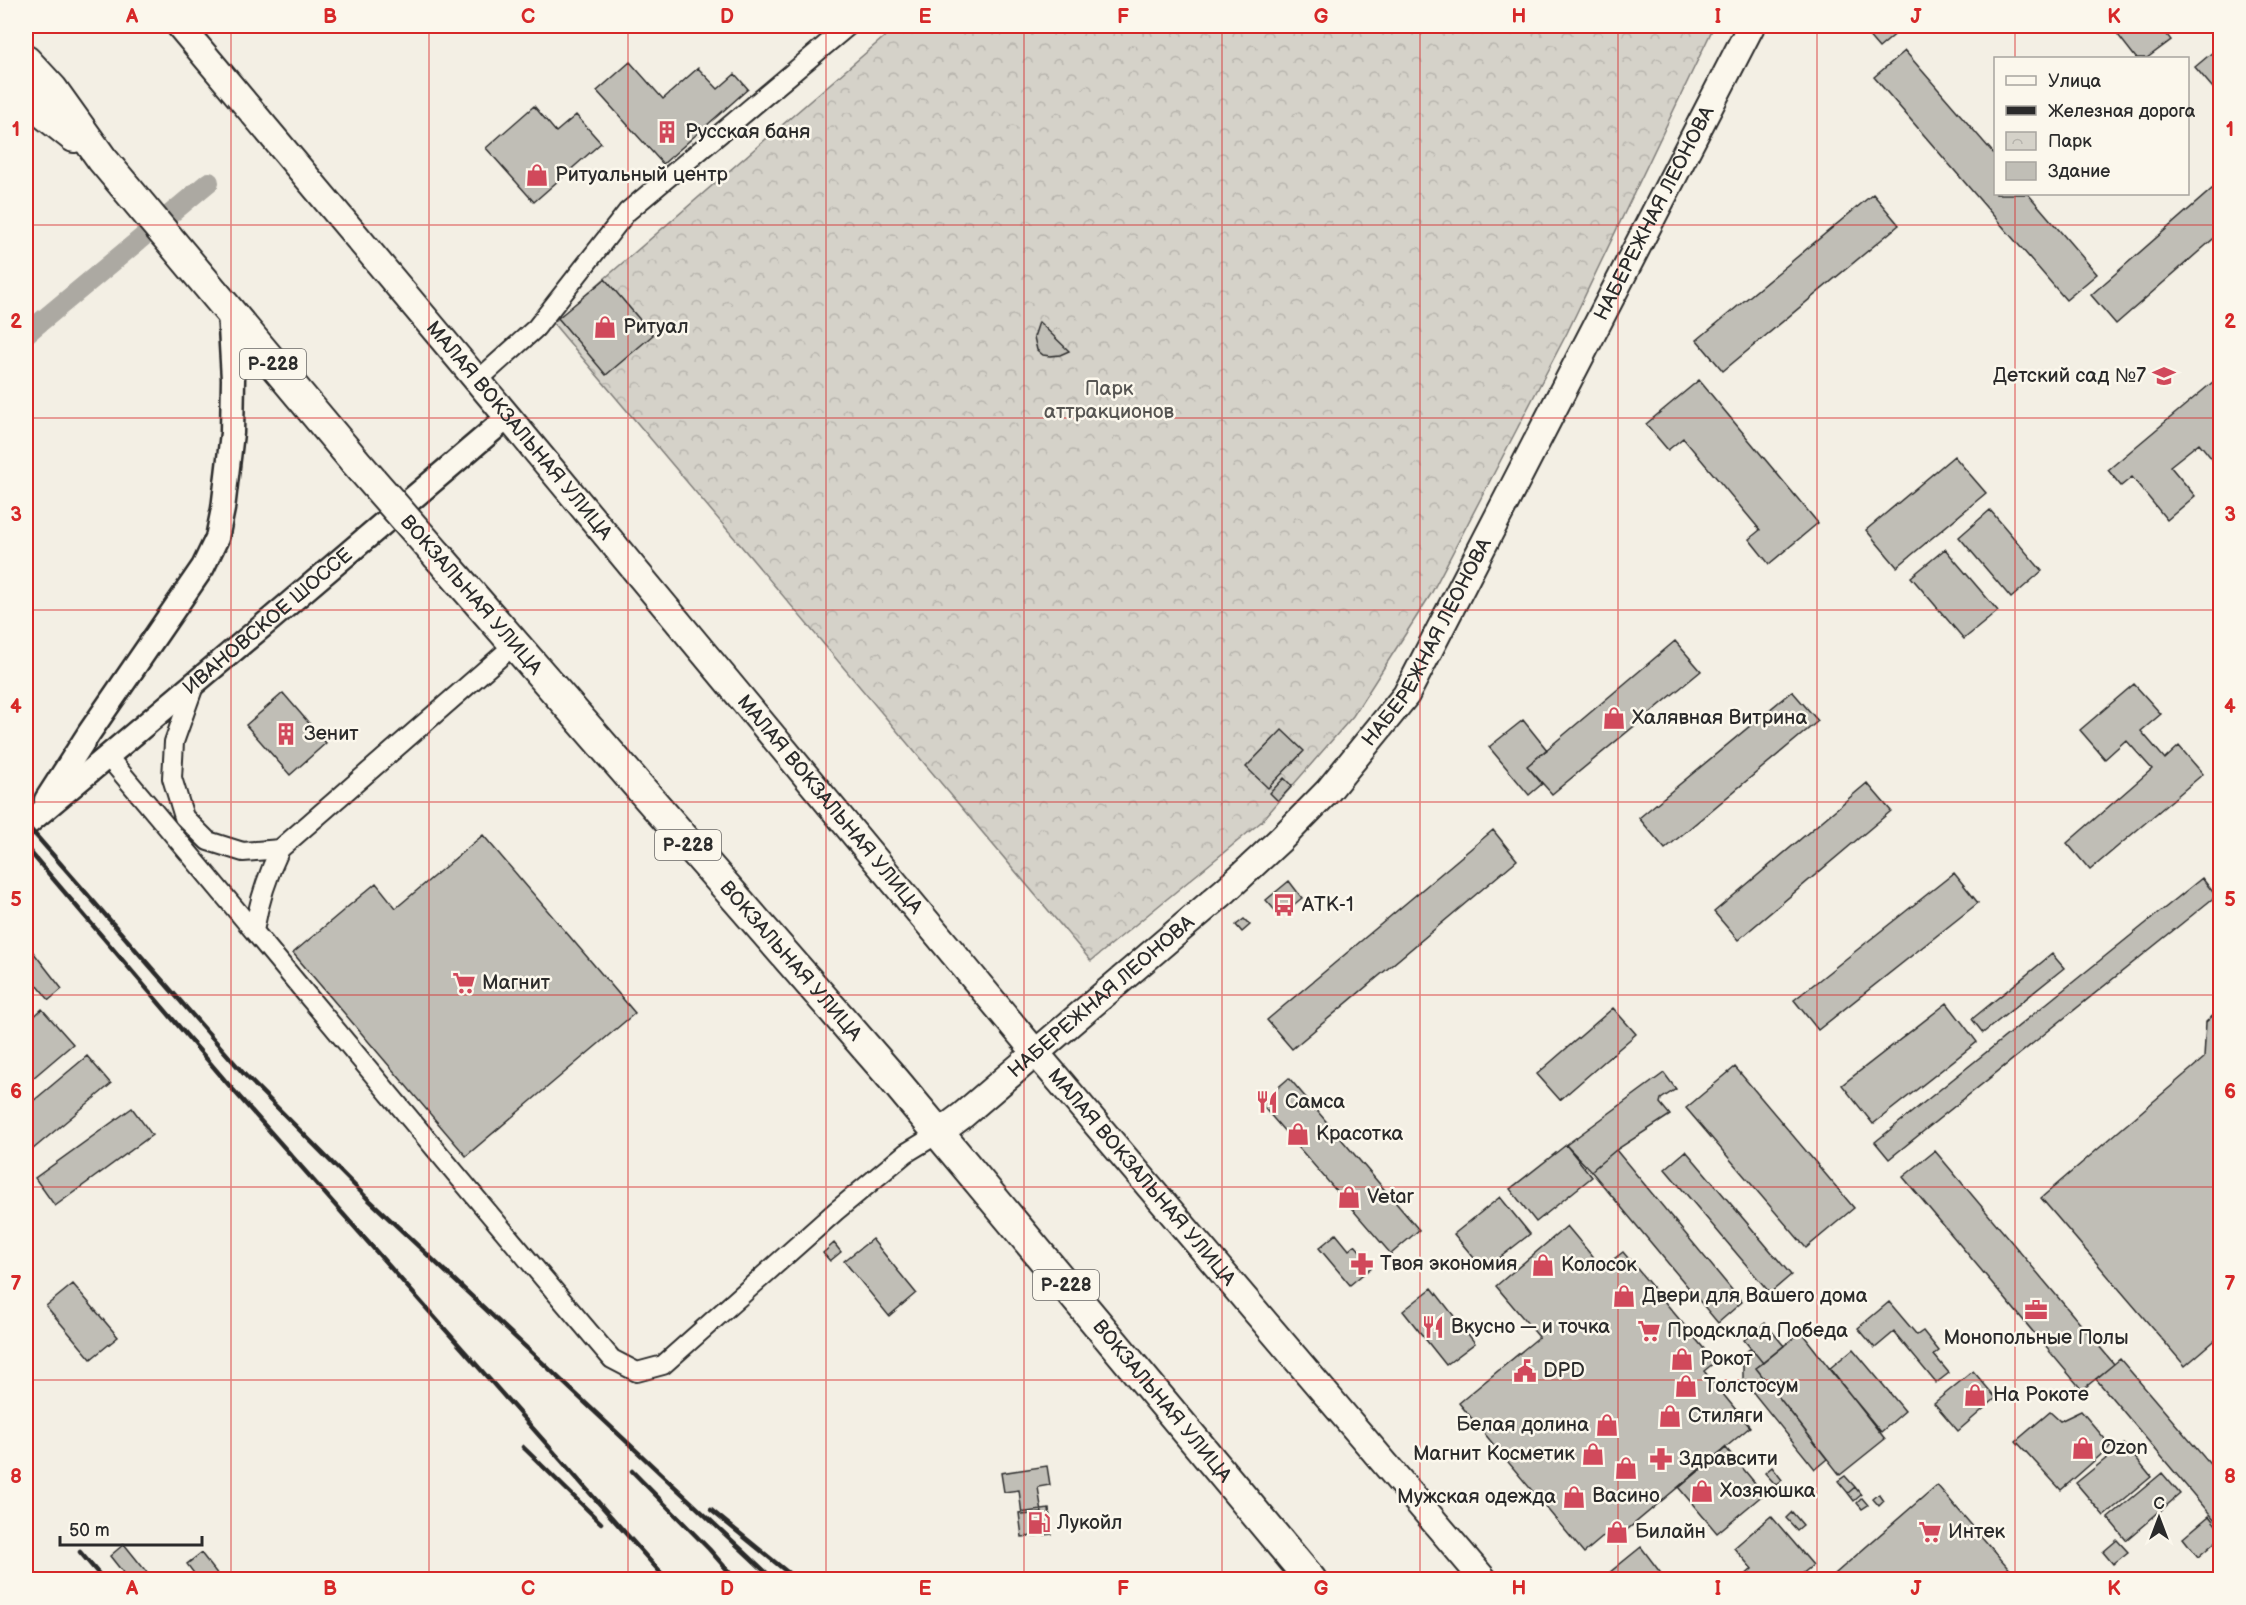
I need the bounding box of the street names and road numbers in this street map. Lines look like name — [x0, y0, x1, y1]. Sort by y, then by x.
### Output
street label: НАБЕРЕЖНАЯ ЛЕОНОВА — [1589, 101, 1720, 324]
street label: МАЛАЯ ВОКЗАЛЬНАЯ УЛИЦА — [421, 317, 618, 546]
road number: Р-228 — [240, 349, 306, 379]
street label: ВОКЗАЛЬНАЯ УЛИЦА — [395, 510, 548, 681]
street label: НАБЕРЕЖНАЯ ЛЕОНОВА — [1357, 533, 1497, 751]
street label: ИВАНОВСКОЕ ШОССЕ — [178, 543, 357, 700]
street label: МАЛАЯ ВОКЗАЛЬНАЯ УЛИЦА — [732, 690, 928, 920]
road number: Р-228 — [655, 830, 721, 860]
street label: ВОКЗАЛЬНАЯ УЛИЦА — [715, 876, 867, 1047]
street label: НАБЕРЕЖНАЯ ЛЕОНОВА — [1003, 910, 1200, 1083]
street label: МАЛАЯ ВОКЗАЛЬНАЯ УЛИЦА — [1043, 1064, 1241, 1291]
road number: Р-228 — [1033, 1270, 1099, 1300]
street label: ВОКЗАЛЬНАЯ УЛИЦА — [1087, 1315, 1237, 1488]

